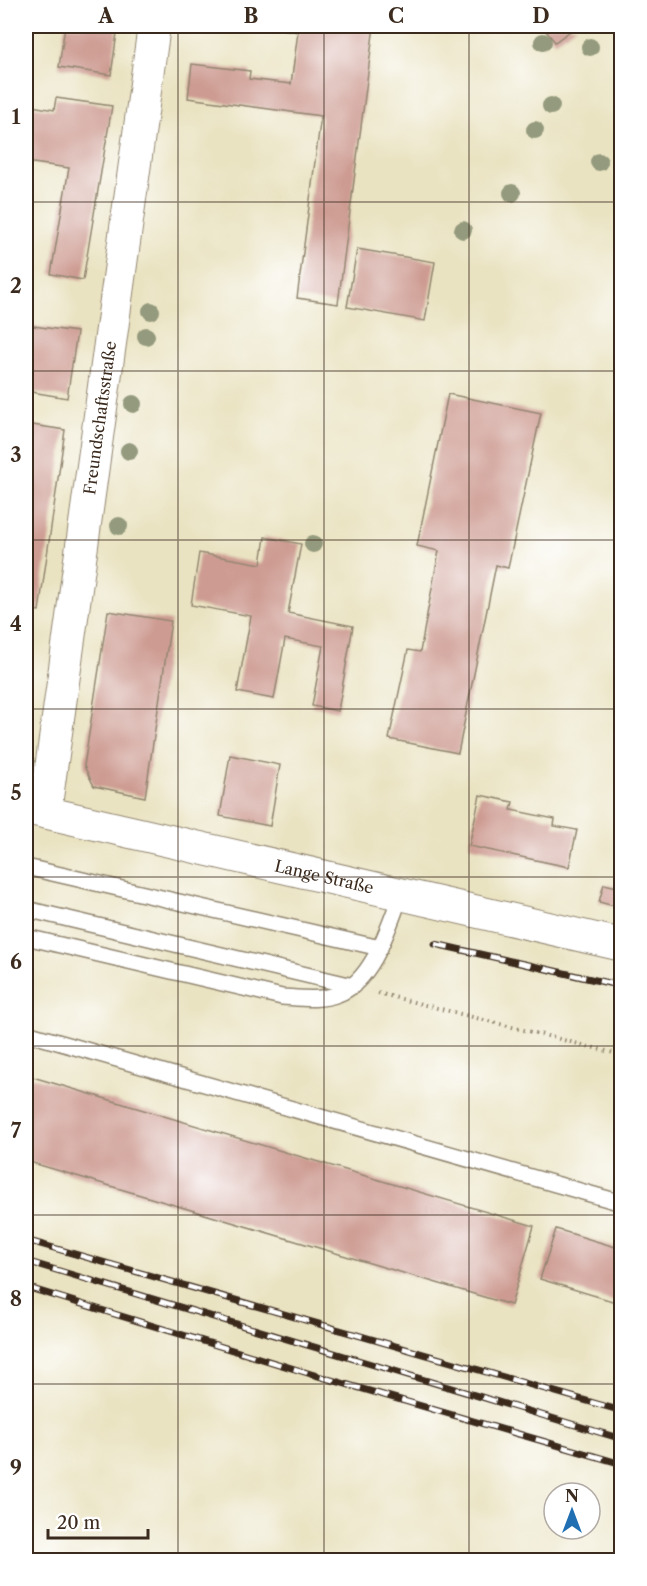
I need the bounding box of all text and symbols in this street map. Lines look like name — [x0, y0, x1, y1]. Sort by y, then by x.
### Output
text: A — [97, 4, 114, 28]
text: B — [244, 4, 259, 28]
text: C — [388, 4, 404, 28]
text: D — [532, 4, 550, 28]
text: 1 — [12, 105, 21, 129]
text: 2 — [10, 274, 22, 298]
street label: Freundschaftsstraße — [79, 340, 120, 496]
text: 3 — [10, 443, 22, 467]
text: 4 — [10, 612, 22, 636]
text: 5 — [10, 781, 22, 805]
street label: Lange Straße — [273, 855, 376, 898]
text: 6 — [10, 950, 22, 974]
text: 7 — [11, 1119, 22, 1143]
text: 8 — [10, 1287, 22, 1311]
text: 9 — [10, 1456, 22, 1480]
north arrow — [542, 1481, 602, 1541]
text: N — [565, 1486, 579, 1506]
scale bar — [48, 1502, 148, 1540]
text: 20 m — [57, 1512, 101, 1534]

